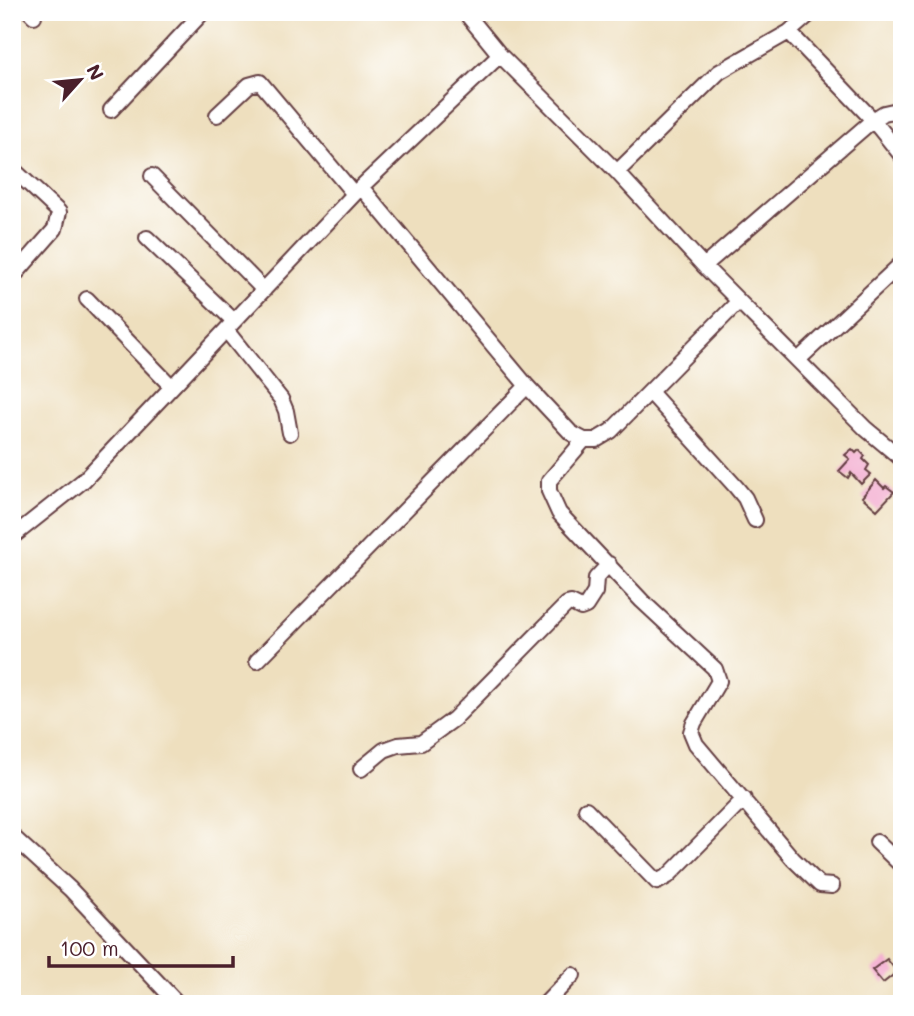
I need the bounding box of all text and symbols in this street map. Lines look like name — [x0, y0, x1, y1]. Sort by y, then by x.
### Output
north arrow — [46, 46, 116, 116]
text: N — [81, 60, 110, 84]
scale bar — [49, 925, 233, 969]
text: 100 m — [60, 934, 119, 961]

